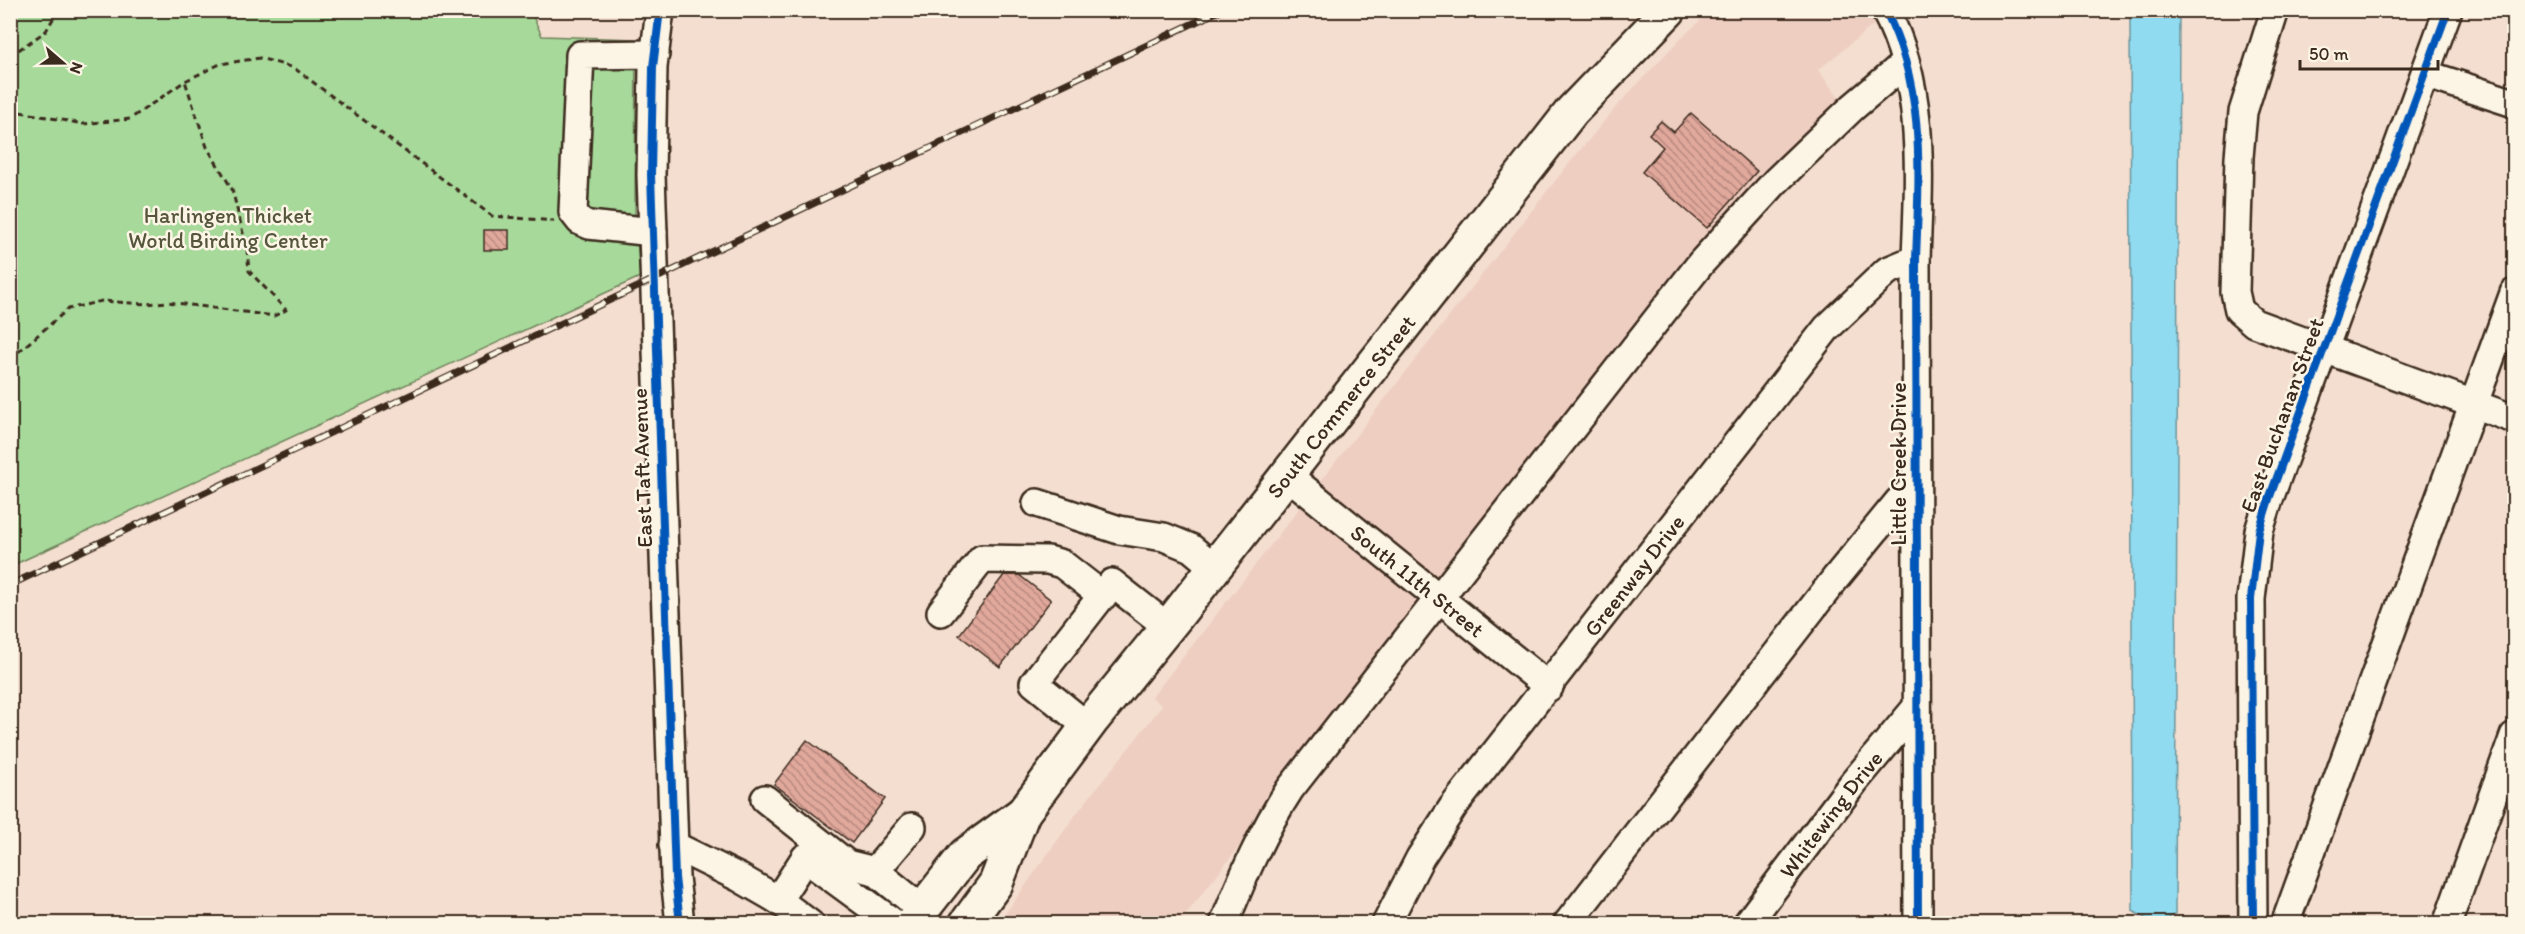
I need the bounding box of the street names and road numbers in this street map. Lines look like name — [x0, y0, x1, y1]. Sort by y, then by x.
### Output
street label: South Commerce Street — [1261, 309, 1421, 503]
street label: East Buchanan Street — [2234, 314, 2330, 516]
street label: Little Creek Drive — [1885, 382, 1912, 546]
street label: East Taft Avenue — [626, 388, 658, 548]
street label: Greenway Drive — [1578, 509, 1690, 642]
street label: South 11th Street — [1345, 519, 1490, 643]
street label: Whitewing Drive — [1773, 745, 1888, 883]

